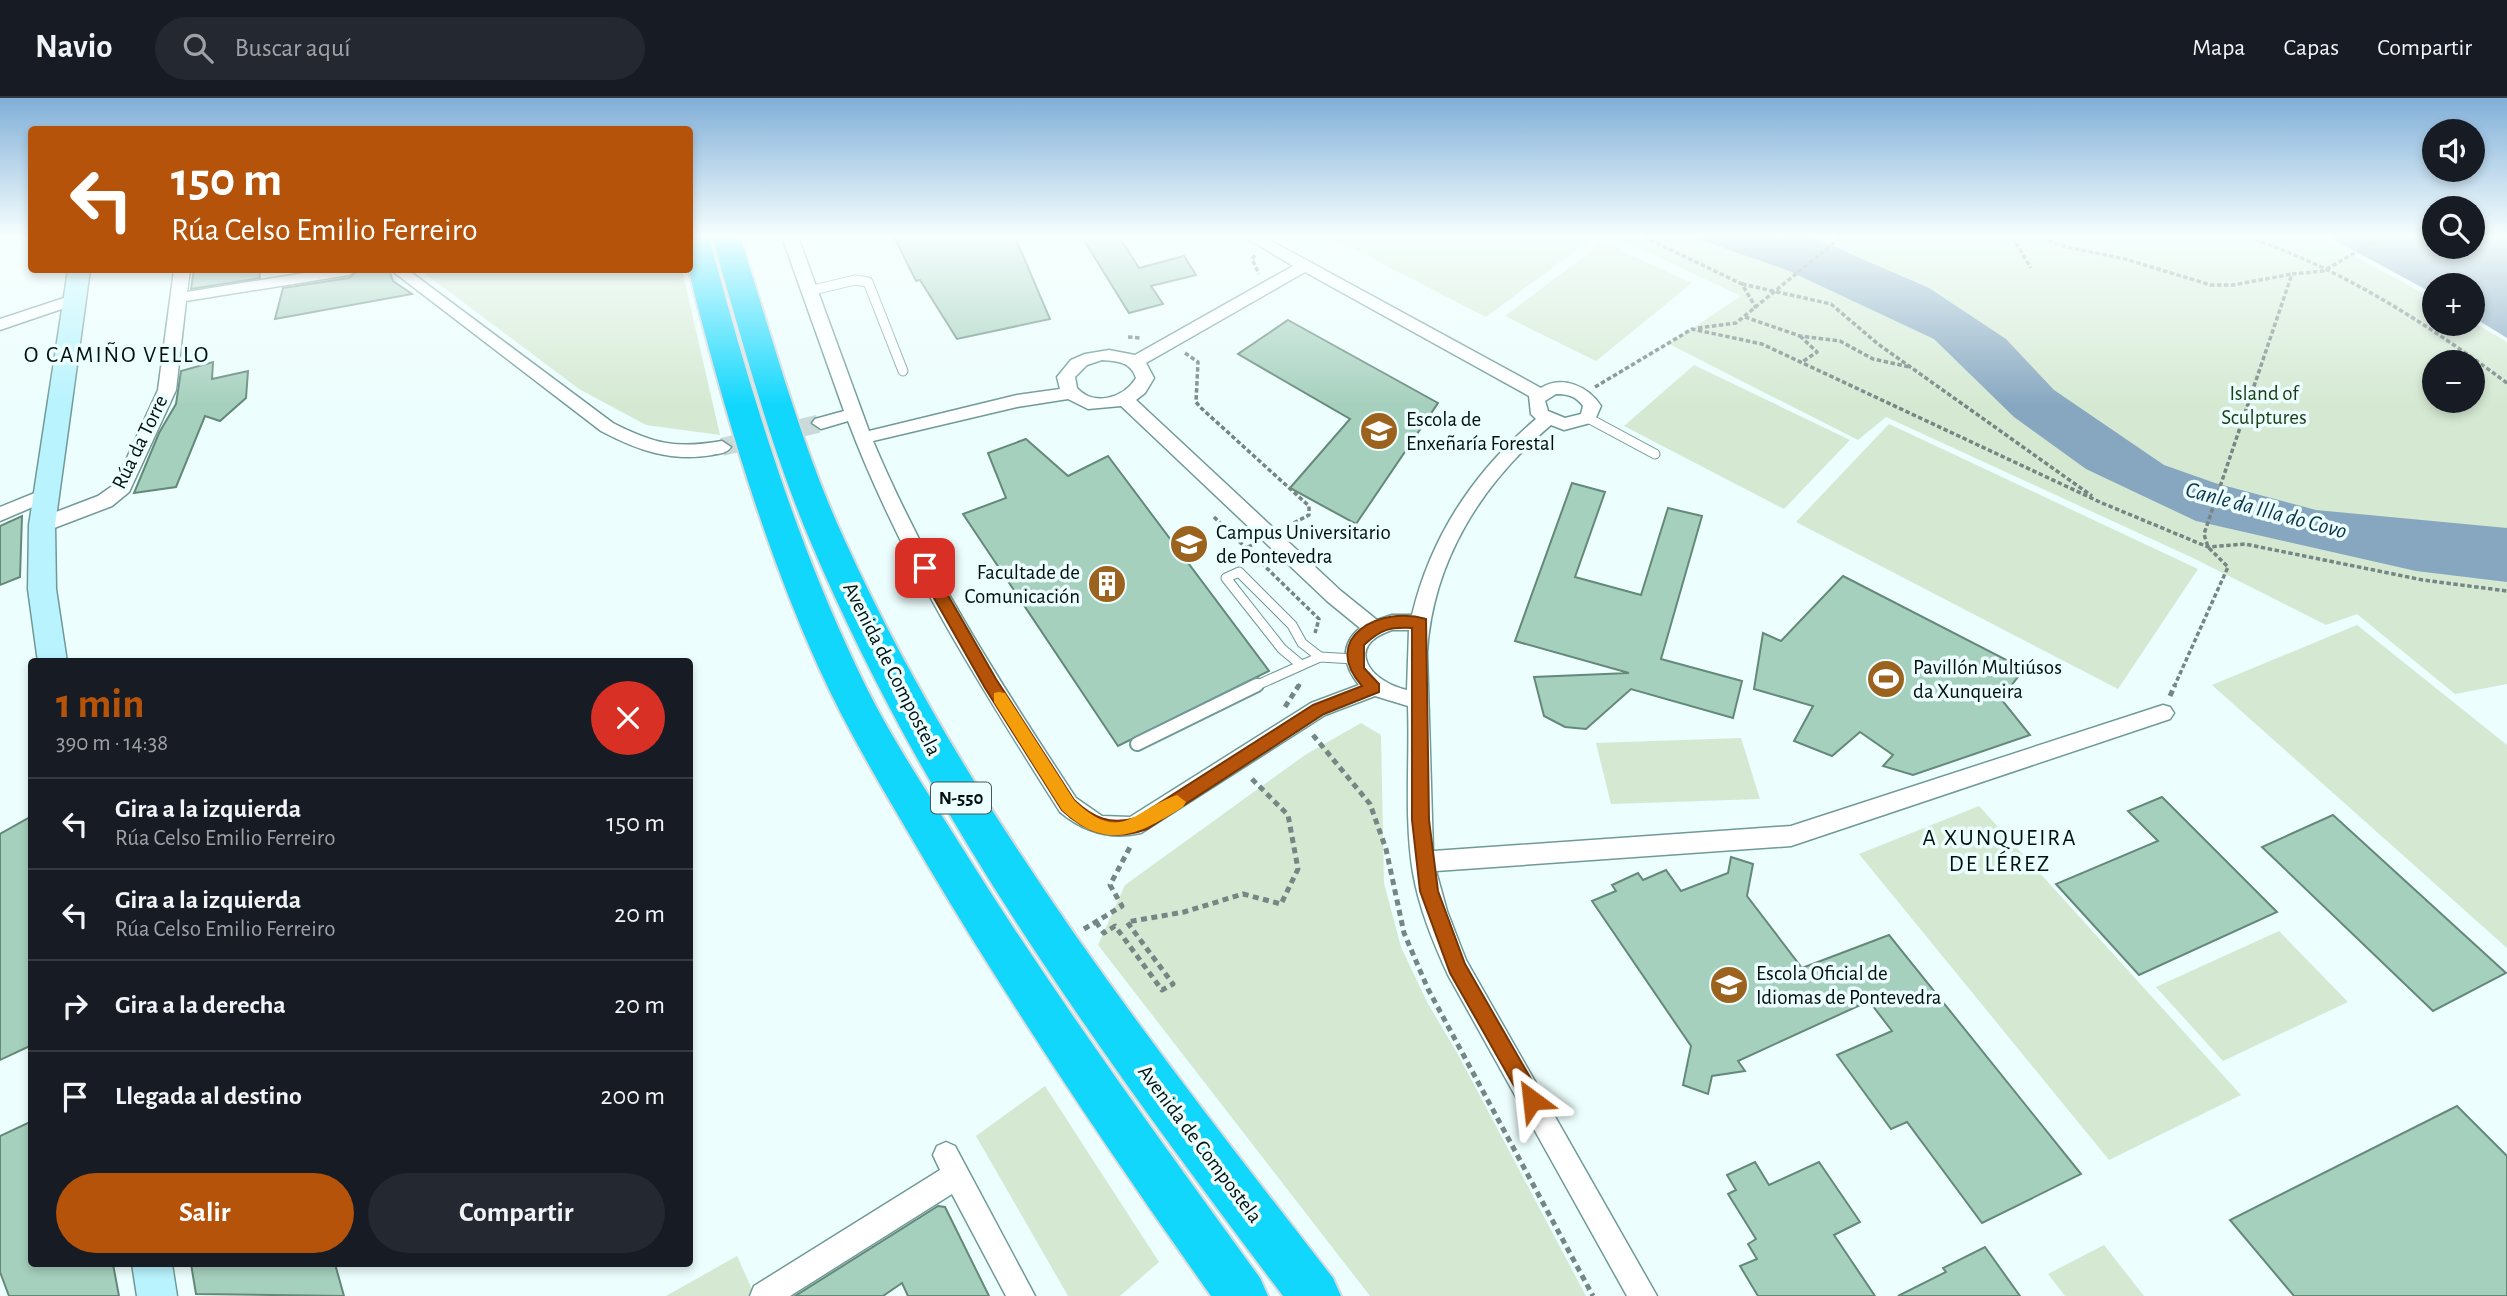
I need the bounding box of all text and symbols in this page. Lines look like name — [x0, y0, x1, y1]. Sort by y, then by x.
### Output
search box — [155, 17, 645, 80]
icon: search — [179, 29, 217, 67]
text: Navio — [35, 31, 113, 64]
text: Buscar aquí — [235, 35, 351, 61]
text: Mapa — [2192, 36, 2245, 60]
text: Capas — [2283, 36, 2339, 60]
text: Compartir — [2377, 36, 2472, 60]
map controls — [2422, 119, 2485, 413]
button: sound — [2422, 119, 2485, 182]
icon: left — [56, 154, 147, 245]
text: 150 m — [171, 156, 282, 205]
button: search — [2422, 196, 2485, 259]
text: Rúa Celso Emilio Ferreiro — [171, 214, 478, 246]
button: + — [2422, 273, 2485, 336]
district label: O CAMIÑO VELLO — [24, 341, 210, 367]
button: − — [2422, 350, 2485, 413]
park label: Island of Sculptures — [2221, 383, 2307, 428]
street label: Rúa da Torre — [108, 392, 172, 492]
place label: Escola de Enxeñaría Forestal — [1406, 409, 1555, 454]
school or university icon: Escola de Enxeñaría Forestal — [1358, 410, 1400, 452]
water label: Canle da Illa do Covo — [2183, 478, 2349, 544]
place label: Campus Universitario de Pontevedra — [1216, 522, 1391, 567]
school or university icon: Campus Universitario de Pontevedra — [1168, 523, 1210, 565]
pin — [895, 538, 955, 598]
icon: arrive — [906, 549, 944, 587]
place label: Facultade de Comunicación — [965, 562, 1080, 607]
building icon: Facultade de Comunicación — [1086, 563, 1128, 605]
street label: Avenida de Compostela — [839, 579, 945, 759]
place label: Pavillón Multiúsos da Xunqueira — [1913, 657, 2062, 702]
sports icon: Pavillón Multiúsos da Xunqueira — [1865, 658, 1907, 700]
button: close — [591, 681, 665, 755]
text: 1 min — [56, 683, 145, 725]
text: 390 m · 14:38 — [56, 732, 168, 755]
road number: N-550 — [931, 782, 991, 814]
text: Gira a la izquierda — [115, 796, 301, 822]
icon: left — [56, 805, 94, 843]
text: 150 m — [606, 810, 665, 836]
text: Rúa Celso Emilio Ferreiro — [115, 827, 335, 850]
district label: A XUNQUEIRA DE LÉREZ — [1923, 827, 2077, 876]
text: Gira a la izquierda — [115, 887, 301, 913]
icon: left — [56, 896, 94, 934]
text: 20 m — [614, 901, 665, 927]
text: Rúa Celso Emilio Ferreiro — [115, 918, 335, 941]
place label: Escola Oficial de Idiomas de Pontevedra — [1756, 963, 1942, 1008]
school or university icon: Escola Oficial de Idiomas de Pontevedra — [1708, 964, 1750, 1006]
icon: right — [56, 987, 94, 1025]
text: Gira a la derecha — [115, 992, 286, 1018]
text: 20 m — [614, 992, 665, 1018]
street label: Avenida de Compostela — [1134, 1061, 1266, 1227]
position arrow — [1495, 1063, 1569, 1137]
icon: arrive — [56, 1078, 94, 1116]
text: Llegada al destino — [115, 1083, 302, 1109]
text: 200 m — [601, 1083, 665, 1109]
button: Salir — [56, 1173, 354, 1253]
button: Compartir — [368, 1173, 665, 1253]

